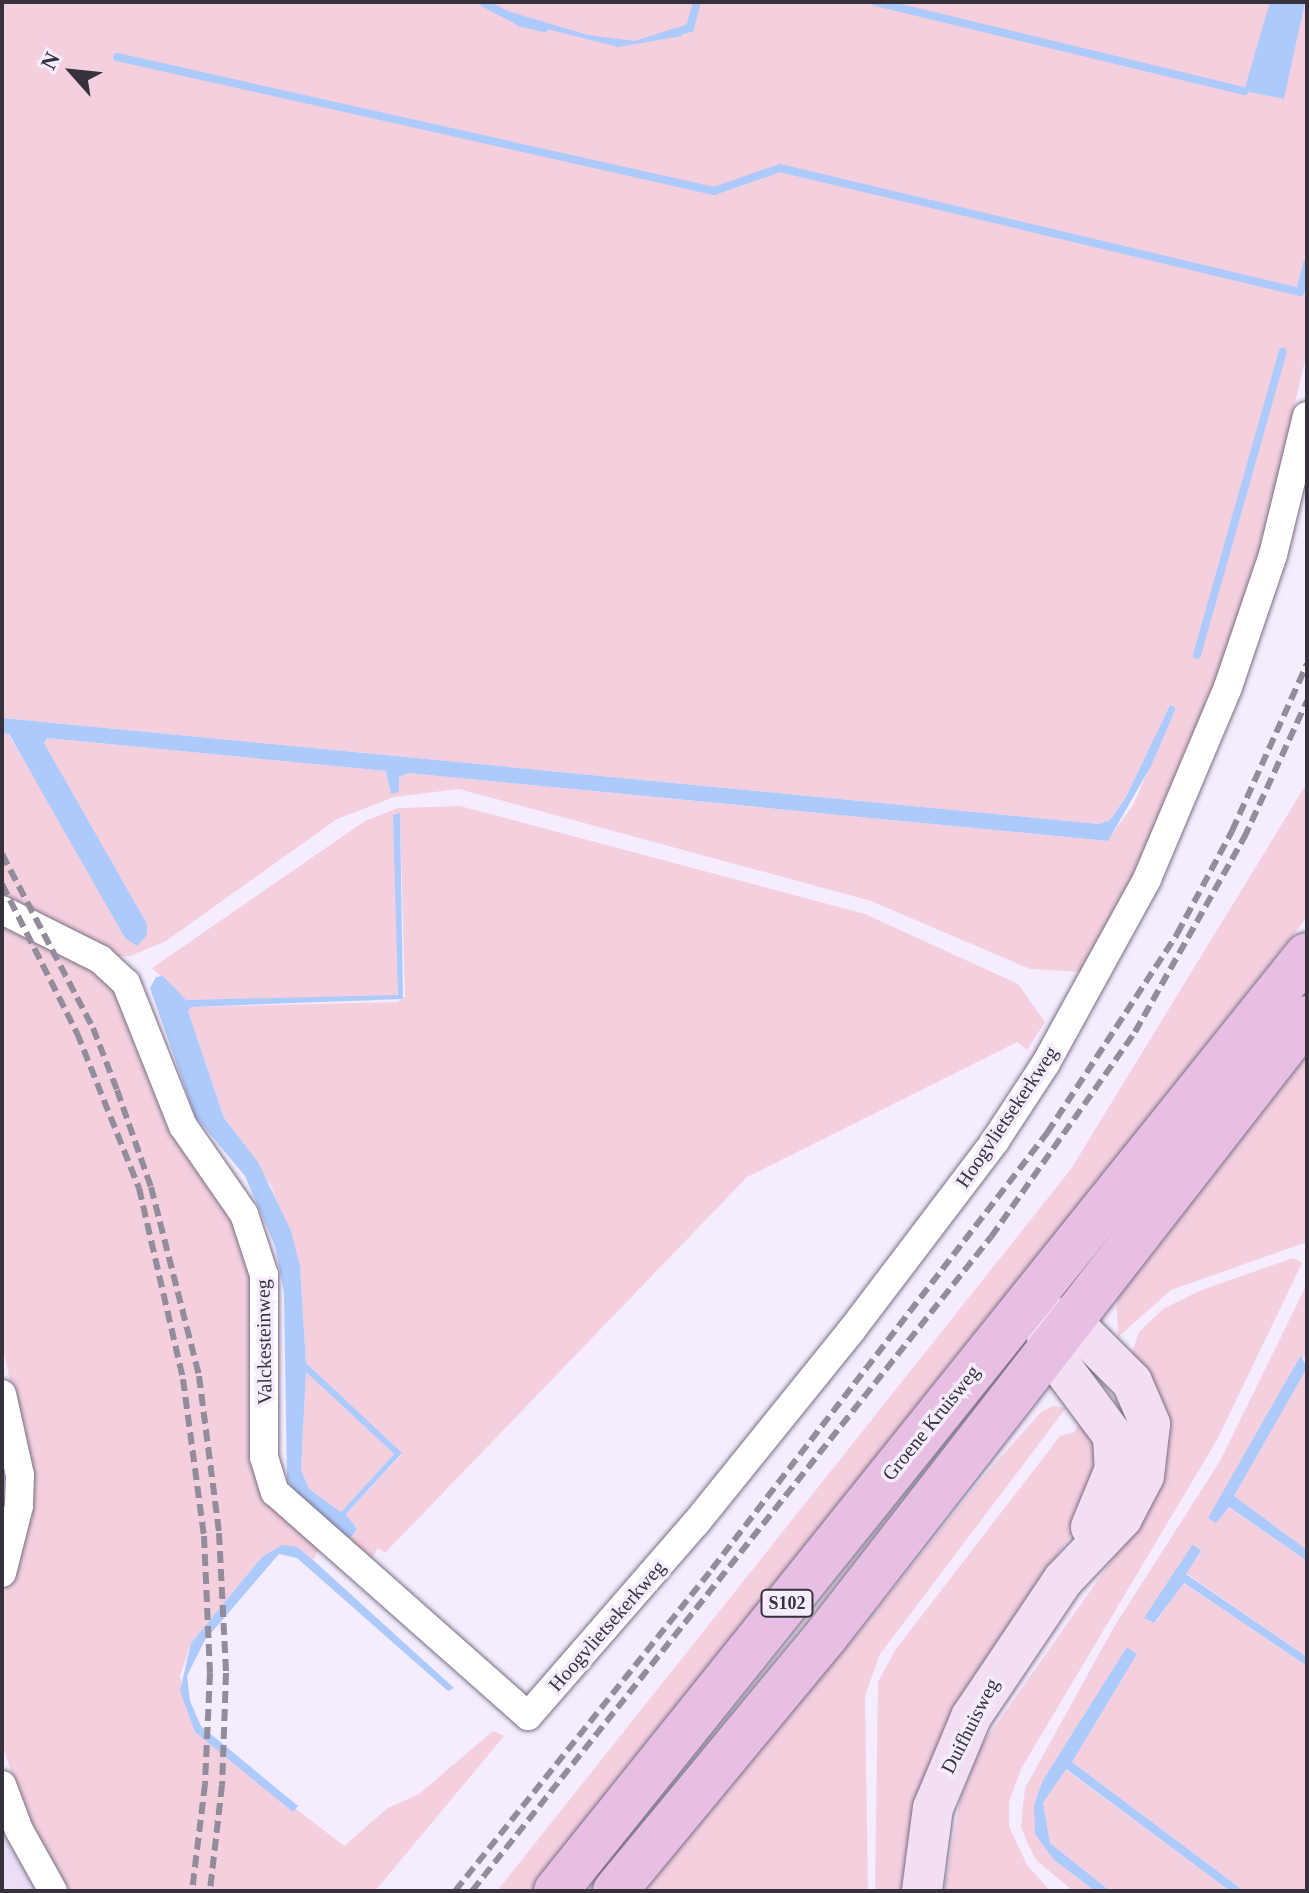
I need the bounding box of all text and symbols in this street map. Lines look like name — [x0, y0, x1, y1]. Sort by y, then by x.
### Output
north arrow — [32, 32, 112, 112]
text: N — [35, 48, 65, 74]
street label: Hoogvlietsekerkweg — [951, 1042, 1063, 1192]
street label: Valckesteinweg — [251, 1279, 277, 1405]
street label: Groene Kruisweg — [877, 1360, 985, 1486]
street label: Hoogvlietsekerkweg — [544, 1556, 670, 1696]
road number: S102 — [759, 1589, 815, 1617]
street label: Duifhuisweg — [936, 1675, 1004, 1777]

